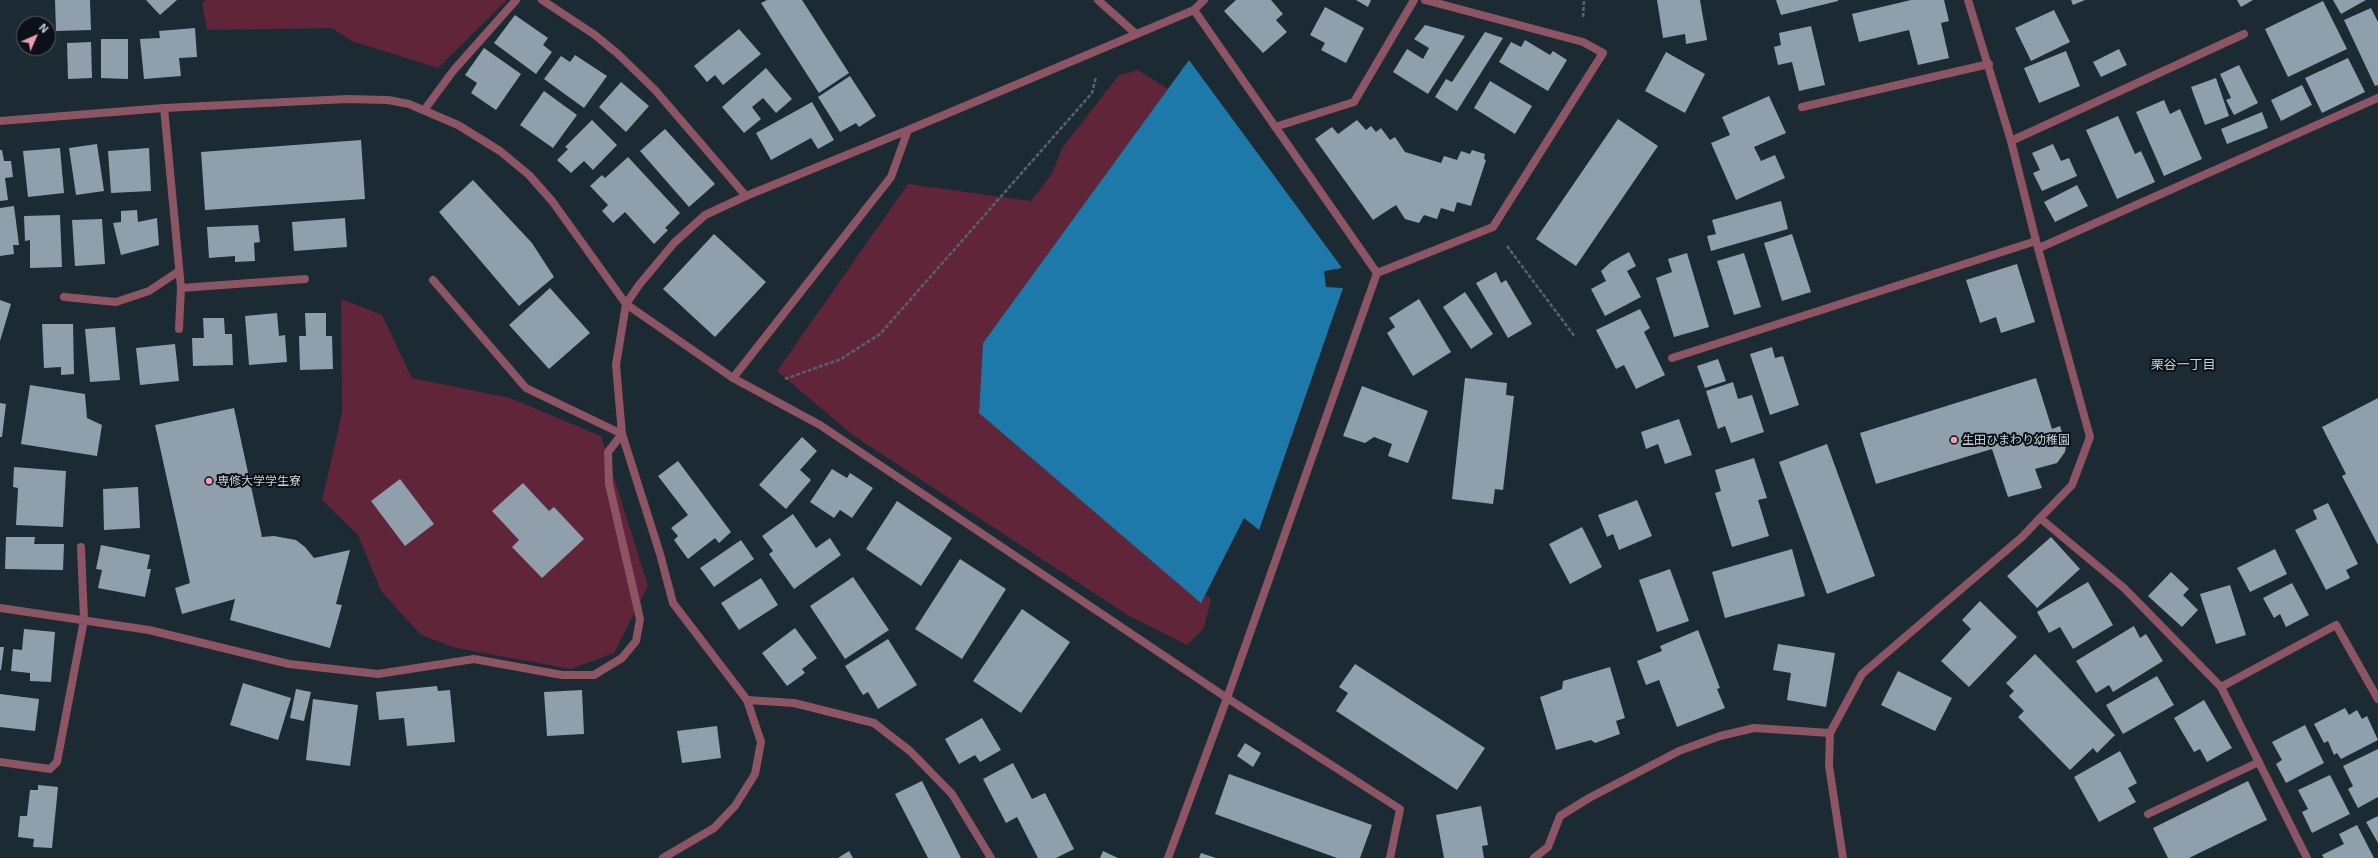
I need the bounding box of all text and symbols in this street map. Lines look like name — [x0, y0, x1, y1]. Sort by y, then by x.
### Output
north arrow — [16, 16, 56, 56]
text: N — [37, 20, 52, 35]
district label: 栗谷一丁目 — [2151, 357, 2215, 373]
place label: 生田ひまわり幼稚園 — [1962, 433, 2070, 447]
marker: 生田ひまわり幼稚園 — [1949, 435, 1959, 445]
place label: 専修大学学生寮 — [217, 474, 301, 488]
marker: 専修大学学生寮 — [204, 476, 214, 486]

